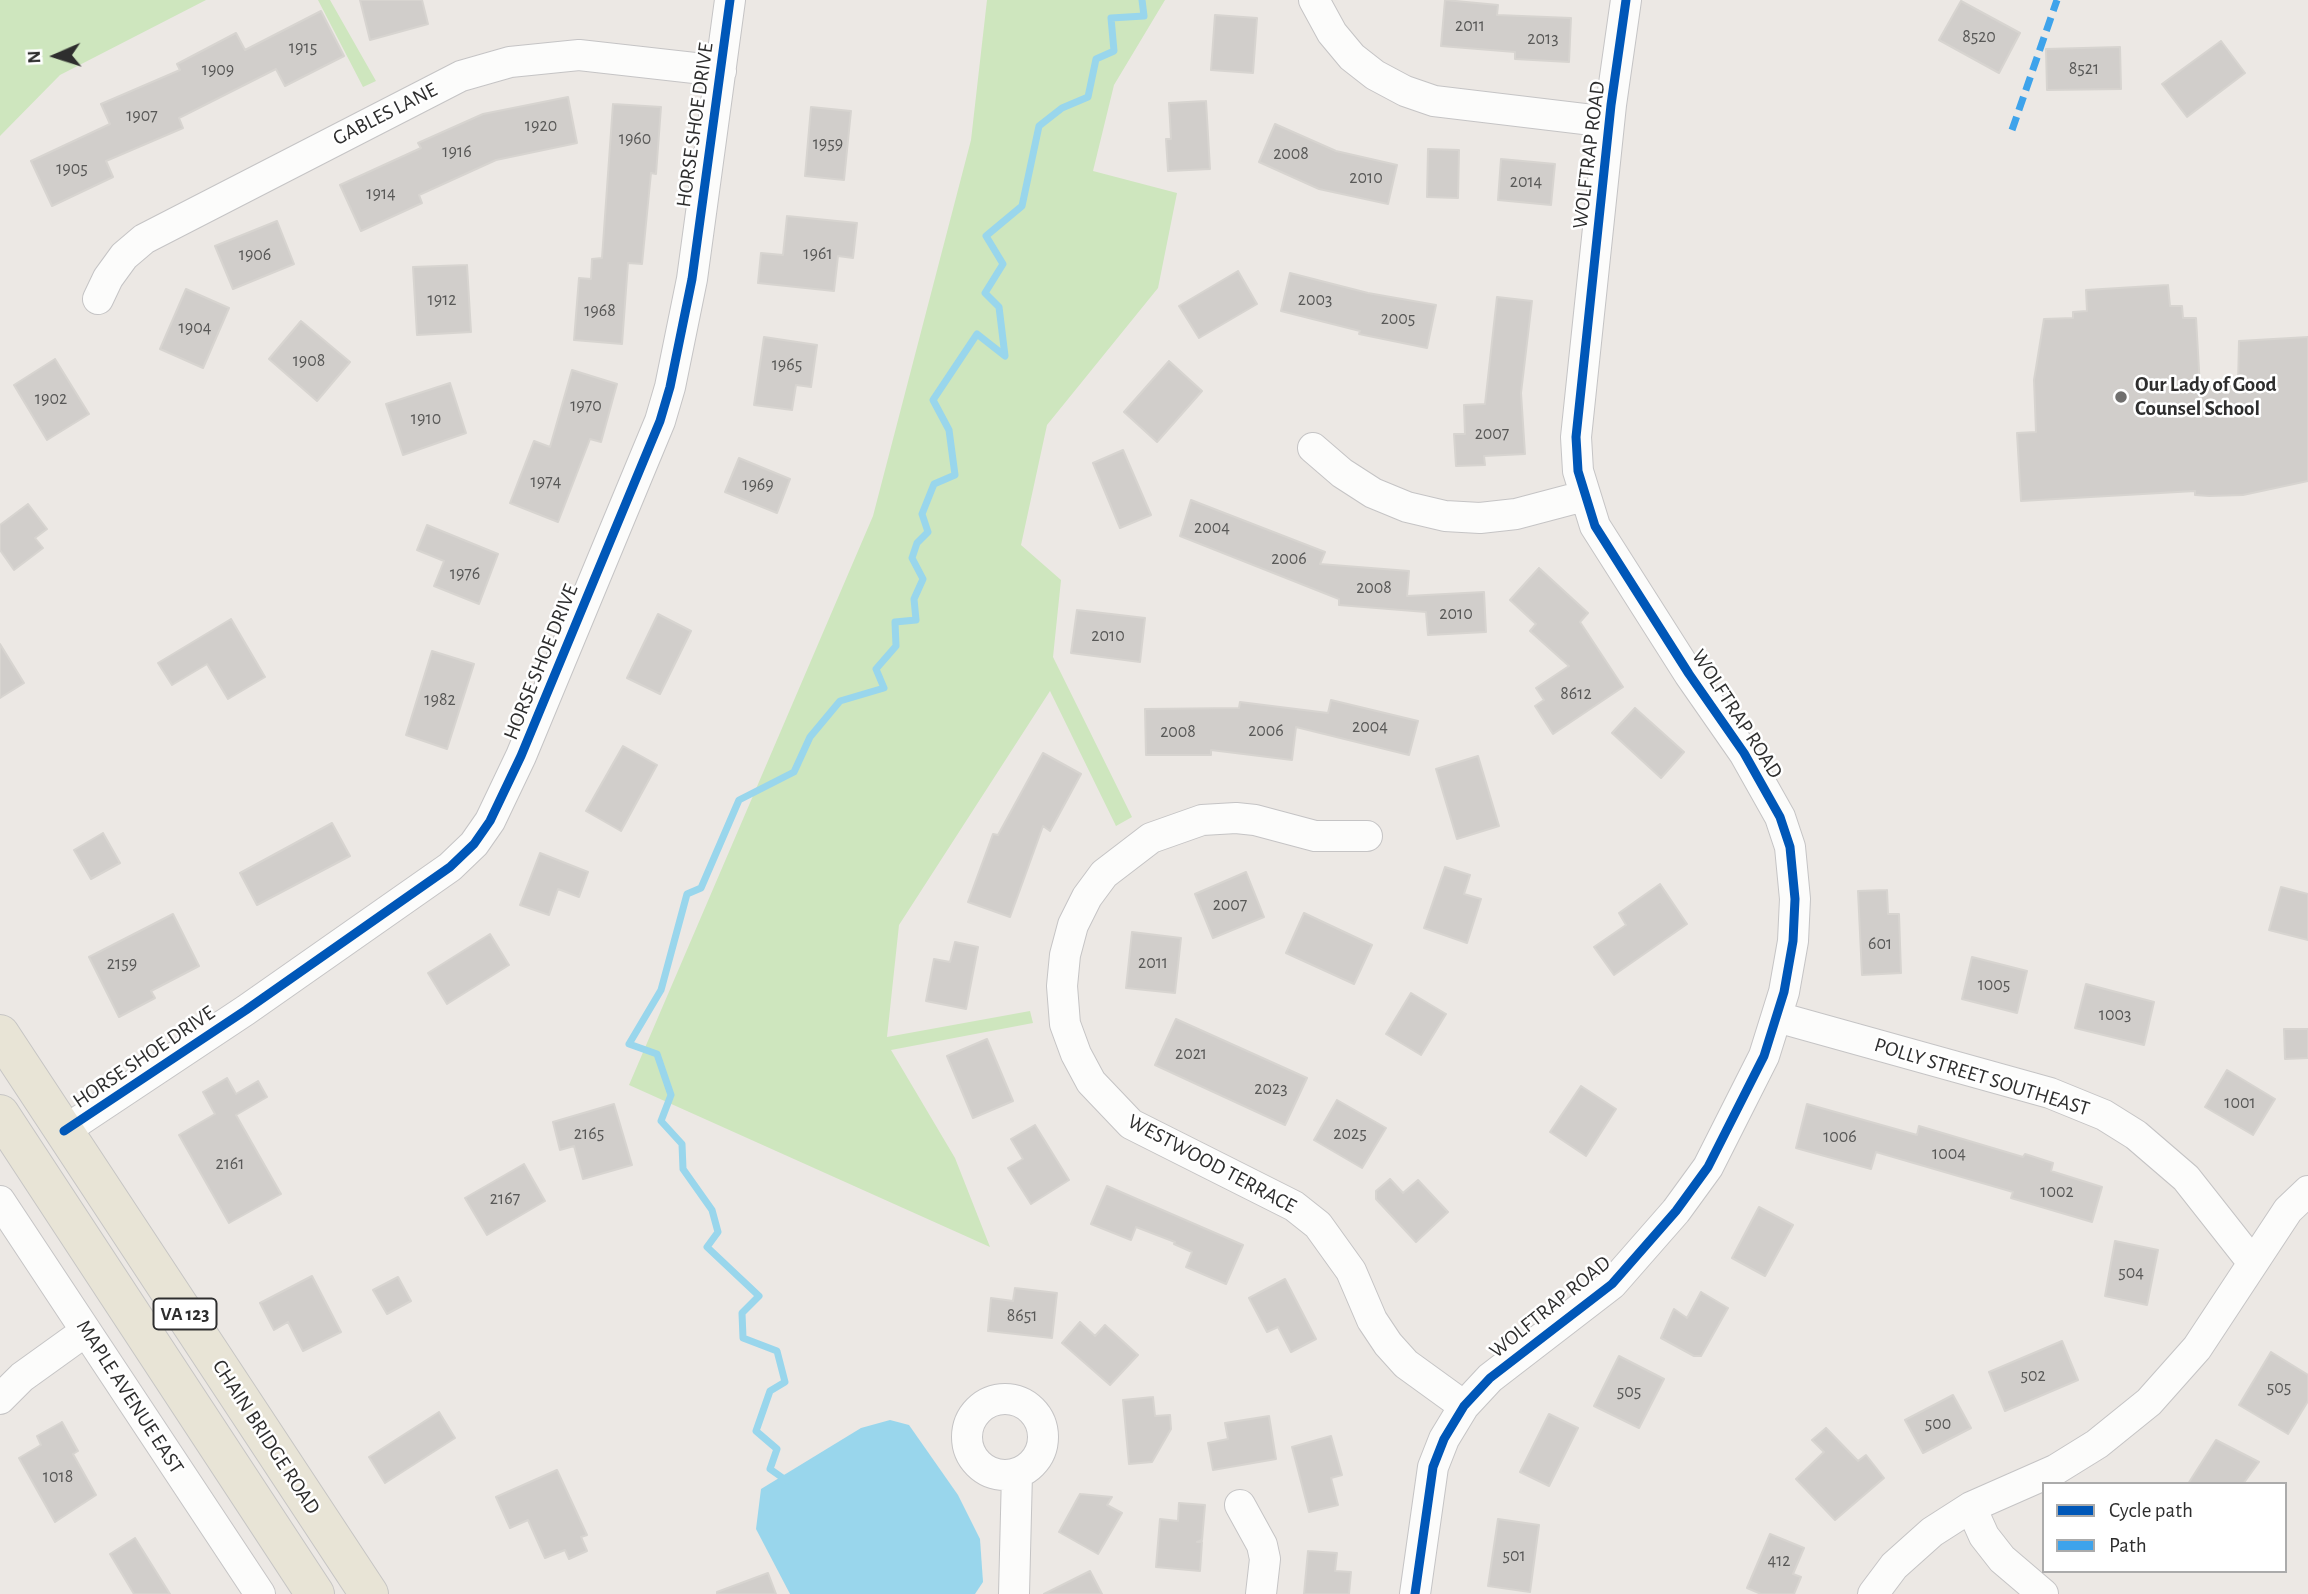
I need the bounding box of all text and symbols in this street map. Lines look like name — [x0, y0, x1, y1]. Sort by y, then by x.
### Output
house number: 2011 — [1455, 15, 1485, 37]
north arrow — [21, 21, 91, 91]
house number: 8520 — [1962, 26, 1996, 48]
house number: 2013 — [1527, 28, 1559, 50]
house number: 1915 — [289, 37, 317, 59]
street label: HORSE SHOE DRIVE — [671, 41, 719, 209]
text: N — [25, 50, 44, 64]
house number: 8521 — [2069, 58, 2099, 80]
house number: 1909 — [202, 59, 234, 81]
street label: GABLES LANE — [329, 77, 441, 151]
street label: WOLFTRAP ROAD — [1567, 80, 1611, 230]
house number: 1907 — [126, 105, 158, 127]
house number: 1920 — [525, 115, 557, 137]
house number: 1960 — [619, 128, 651, 150]
house number: 1959 — [813, 133, 843, 155]
house number: 1916 — [442, 141, 472, 163]
house number: 2008 — [1273, 143, 1309, 165]
house number: 1905 — [56, 158, 88, 180]
house number: 2010 — [1349, 167, 1383, 189]
house number: 2014 — [1510, 171, 1542, 193]
house number: 1914 — [366, 183, 396, 205]
house number: 1961 — [803, 243, 833, 265]
house number: 1906 — [239, 244, 271, 266]
house number: 1912 — [427, 289, 457, 311]
house number: 2003 — [1298, 289, 1332, 311]
house number: 1968 — [584, 300, 616, 322]
house number: 2005 — [1381, 308, 1415, 330]
house number: 1904 — [179, 317, 211, 339]
house number: 1908 — [293, 350, 325, 372]
house number: 1965 — [772, 354, 802, 376]
place label: Our Lady of Good Counsel School — [2135, 372, 2277, 422]
house number: 1902 — [35, 388, 67, 410]
marker: Our Lady of Good Counsel School — [2113, 389, 2129, 405]
house number: 1970 — [570, 395, 602, 417]
house number: 1910 — [411, 408, 441, 430]
house number: 2007 — [1475, 423, 1509, 445]
house number: 1974 — [531, 471, 561, 493]
house number: 1969 — [742, 474, 774, 496]
house number: 2004 — [1194, 517, 1230, 539]
house number: 2006 — [1271, 548, 1307, 570]
house number: 1976 — [450, 563, 480, 585]
house number: 2008 — [1356, 577, 1392, 599]
street label: HORSE SHOE DRIVE — [498, 580, 584, 744]
house number: 2010 — [1439, 603, 1473, 625]
house number: 2010 — [1091, 625, 1125, 647]
street label: WOLFTRAP ROAD — [1686, 645, 1788, 783]
house number: 8612 — [1560, 683, 1592, 705]
house number: 1982 — [424, 689, 456, 711]
house number: 2004 — [1352, 716, 1388, 738]
house number: 2006 — [1248, 720, 1284, 742]
house number: 2008 — [1160, 721, 1196, 743]
house number: 2007 — [1213, 894, 1247, 916]
house number: 601 — [1868, 933, 1892, 955]
house number: 2011 — [1138, 952, 1168, 974]
house number: 2159 — [107, 953, 137, 975]
house number: 1005 — [1978, 974, 2010, 996]
street label: HORSE SHOE DRIVE — [68, 1000, 220, 1114]
house number: 1003 — [2099, 1004, 2131, 1026]
street label: POLLY STREET SOUTHEAST — [1871, 1032, 2093, 1122]
house number: 2021 — [1175, 1043, 1207, 1065]
house number: 2023 — [1254, 1078, 1288, 1100]
house number: 1001 — [2224, 1092, 2256, 1114]
street label: WESTWOOD TERRACE — [1123, 1109, 1301, 1219]
house number: 2165 — [574, 1123, 604, 1145]
house number: 2025 — [1333, 1123, 1367, 1145]
house number: 1006 — [1823, 1126, 1857, 1148]
house number: 1004 — [1932, 1143, 1966, 1165]
house number: 2161 — [215, 1153, 245, 1175]
house number: 1002 — [2040, 1181, 2074, 1203]
house number: 2167 — [490, 1188, 520, 1210]
street label: WOLFTRAP ROAD — [1484, 1250, 1616, 1364]
house number: 504 — [2118, 1262, 2144, 1284]
road number: VA 123 — [154, 1298, 216, 1330]
house number: 8651 — [1007, 1305, 1037, 1327]
street label: MAPLE AVENUE EAST — [71, 1315, 189, 1479]
street label: CHAIN BRIDGE ROAD — [207, 1355, 325, 1519]
house number: 502 — [2020, 1365, 2046, 1387]
house number: 505 — [2267, 1377, 2291, 1399]
house number: 505 — [1617, 1381, 1641, 1403]
house number: 500 — [1925, 1413, 1951, 1435]
house number: 1018 — [43, 1466, 73, 1488]
legend — [2042, 1482, 2287, 1573]
text: Cycle path — [2109, 1500, 2193, 1521]
text: Path — [2109, 1535, 2147, 1556]
house number: 501 — [1502, 1545, 1526, 1567]
house number: 412 — [1767, 1550, 1791, 1572]

